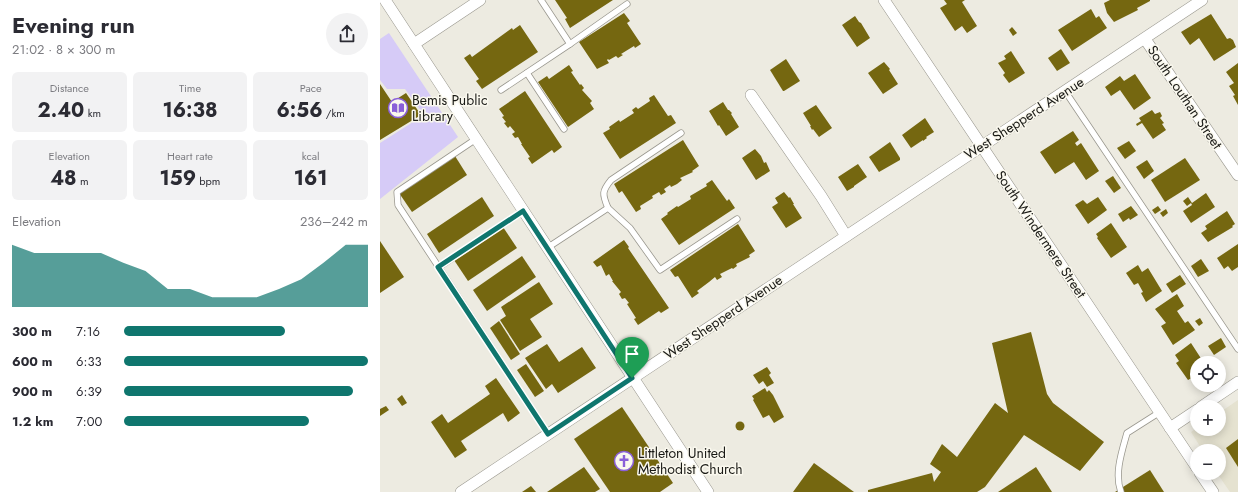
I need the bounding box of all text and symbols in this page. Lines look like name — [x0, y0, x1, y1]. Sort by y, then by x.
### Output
text: Evening run — [12, 9, 135, 41]
button: share — [326, 13, 368, 55]
text: 21:02 · 8 × 300 m — [12, 40, 115, 59]
street label: South Louthan Street — [1143, 41, 1228, 153]
street label: West Shepperd Avenue — [960, 72, 1088, 164]
text: Distance — [50, 80, 89, 96]
text: Time — [179, 80, 201, 96]
text: Pace — [300, 80, 322, 96]
place label: Bemis Public Library — [412, 90, 488, 126]
text: 2.40 — [38, 96, 84, 125]
text: 16:38 — [163, 96, 217, 125]
text: 6:56 — [276, 96, 323, 125]
library icon: Bemis Public Library — [387, 97, 409, 119]
text: km — [84, 105, 101, 121]
text: /km — [323, 105, 345, 121]
text: Elevation — [49, 148, 90, 164]
text: Heart rate — [167, 148, 213, 164]
text: kcal — [302, 148, 320, 164]
text: 48 — [50, 164, 77, 193]
text: 159 — [160, 164, 196, 193]
text: 161 — [294, 164, 328, 193]
street label: South Windermere Street — [991, 166, 1092, 302]
text: m — [77, 173, 89, 189]
text: bpm — [196, 173, 220, 189]
text: Elevation — [12, 212, 61, 231]
text: 236–242 m — [300, 212, 368, 231]
street label: West Shepperd Avenue — [660, 270, 786, 364]
text: 300 m — [12, 322, 52, 341]
text: 7:16 — [76, 322, 100, 341]
pin — [615, 337, 649, 378]
icon: arrive — [621, 343, 643, 365]
text: 600 m — [12, 352, 52, 371]
text: 6:33 — [76, 352, 102, 371]
map controls — [1190, 356, 1226, 480]
button: locate — [1190, 356, 1226, 392]
text: 900 m — [12, 382, 52, 401]
text: 6:39 — [76, 382, 102, 401]
button: + — [1190, 400, 1226, 436]
text: 1.2 km — [12, 412, 53, 431]
text: 7:00 — [76, 412, 102, 431]
place label: Littleton United Methodist Church — [638, 443, 743, 479]
button: − — [1190, 444, 1226, 480]
church icon: Littleton United Methodist Church — [613, 450, 635, 472]

